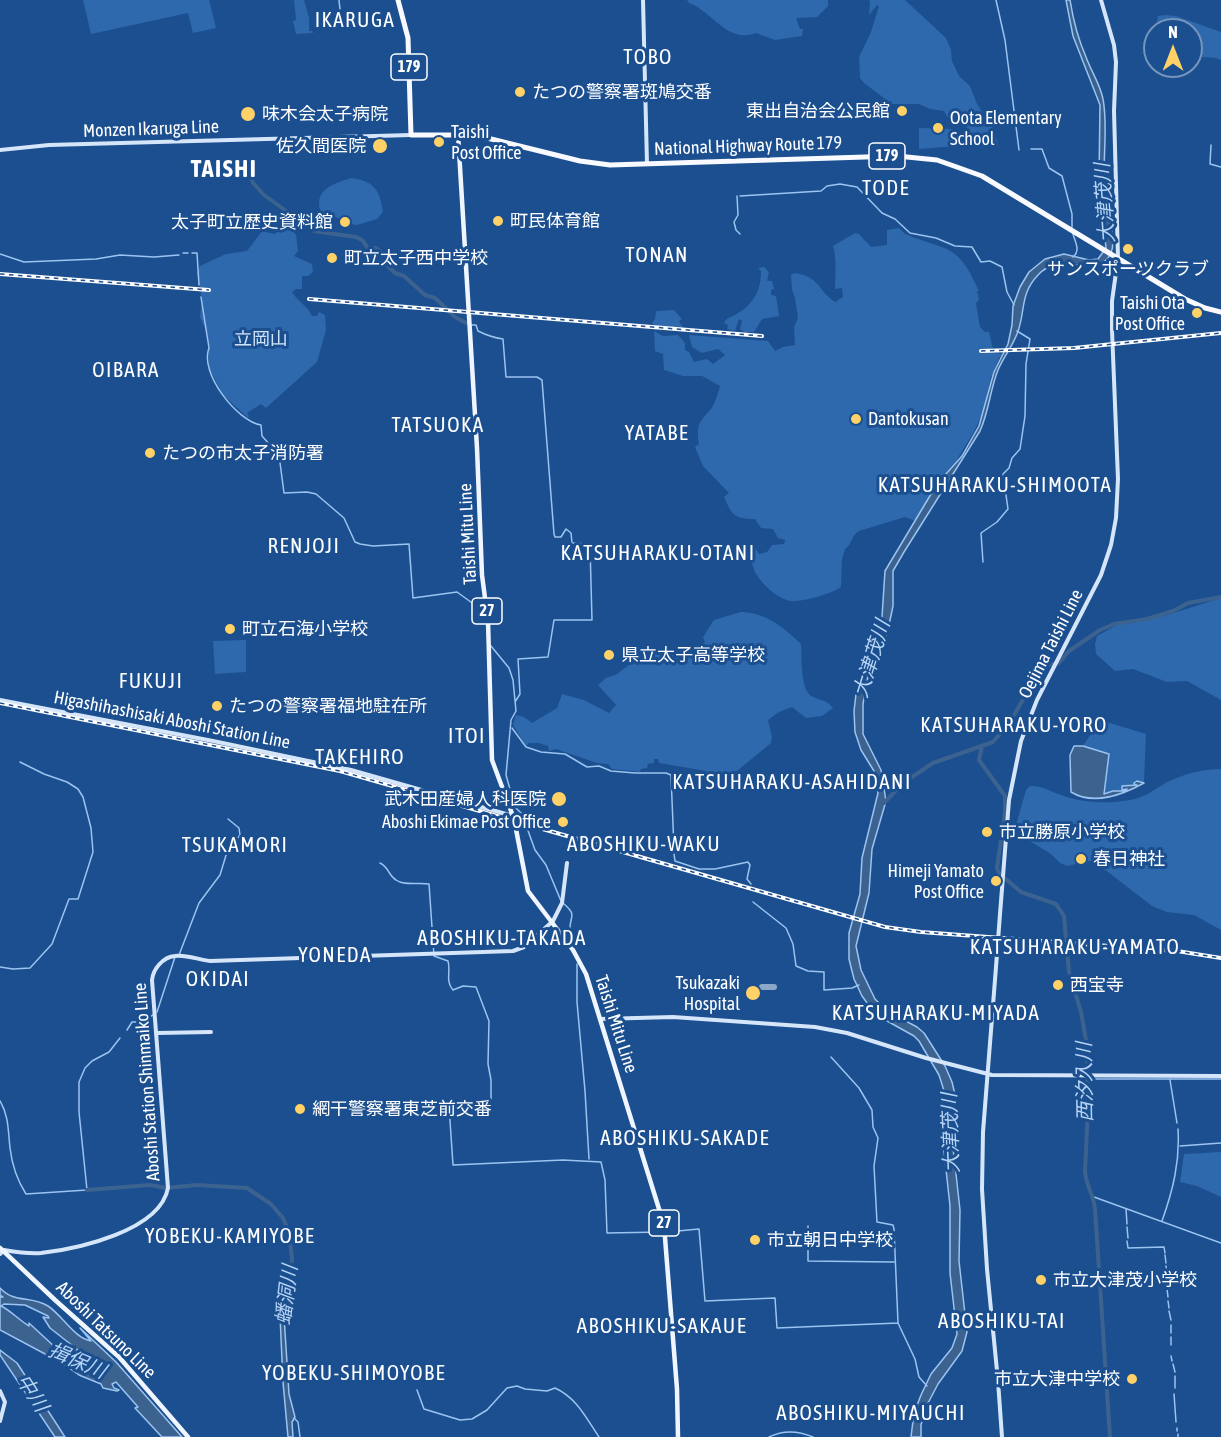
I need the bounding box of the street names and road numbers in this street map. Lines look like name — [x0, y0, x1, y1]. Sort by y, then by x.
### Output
road number: 179 — [391, 54, 427, 80]
street label: Monzen Ikaruga Line — [83, 116, 219, 142]
street label: National Highway Route 179 — [654, 132, 842, 160]
road number: 179 — [869, 143, 905, 169]
street label: Taishi Mitu Line — [455, 483, 481, 585]
street label: Oejima Taishi Line — [1014, 586, 1088, 702]
road number: 27 — [472, 598, 502, 624]
street label: Higashihashisaki Aboshi Station Line — [52, 686, 292, 754]
street label: Taishi Mitu Line — [590, 972, 642, 1076]
street label: Aboshi Station Shinmaiko Line — [129, 982, 165, 1182]
road number: 27 — [649, 1210, 679, 1236]
street label: Aboshi Tatsuno Line — [52, 1277, 160, 1383]

